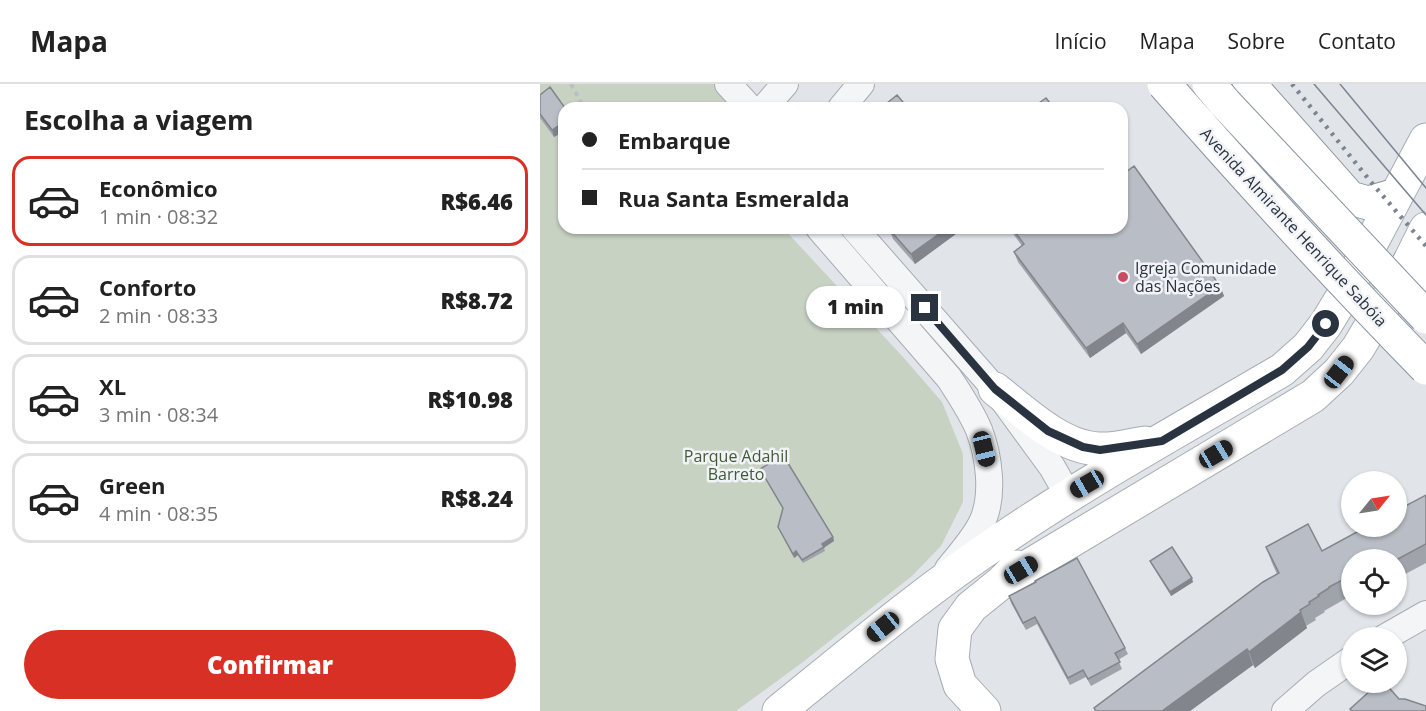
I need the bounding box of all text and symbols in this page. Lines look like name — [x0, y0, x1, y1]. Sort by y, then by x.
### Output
text: Mapa — [30, 22, 108, 60]
text: Início — [1054, 27, 1107, 55]
text: Mapa — [1140, 27, 1195, 55]
text: Sobre — [1228, 27, 1285, 55]
text: Contato — [1318, 27, 1396, 55]
text: Escolha a viagem — [24, 101, 253, 138]
street label: Avenida Almirante Henrique Sabóia — [1196, 123, 1392, 331]
text: Embarque — [618, 125, 731, 155]
text: Econômico — [99, 173, 218, 203]
icon: car — [27, 174, 81, 228]
text: Rua Santa Esmeralda — [618, 183, 849, 213]
text: R$6.46 — [440, 186, 513, 216]
text: 1 min · 08:32 — [99, 203, 218, 230]
place label: Igreja Comunidade das Nações — [1135, 257, 1276, 297]
marker: Igreja Comunidade das Nações — [1116, 270, 1130, 284]
text: Conforto — [99, 272, 196, 302]
icon: car — [27, 273, 81, 327]
text: R$8.72 — [440, 285, 513, 315]
callout: 1 min — [805, 287, 904, 329]
text: 1 min — [827, 293, 884, 320]
route end — [911, 294, 938, 321]
text: 2 min · 08:33 — [99, 302, 218, 329]
route start — [1312, 310, 1339, 337]
car — [1321, 352, 1357, 392]
text: XL — [99, 371, 126, 401]
icon: car — [27, 372, 81, 426]
text: R$10.98 — [427, 384, 513, 414]
text: 3 min · 08:34 — [99, 401, 218, 428]
car — [971, 429, 997, 469]
car — [1196, 437, 1236, 471]
park label: Parque Adahil Barreto — [684, 445, 788, 485]
car — [1067, 467, 1107, 501]
text: Green — [99, 470, 165, 500]
icon: car — [27, 471, 81, 525]
north arrow — [1341, 471, 1407, 537]
map controls — [1341, 471, 1407, 693]
text: R$8.24 — [440, 483, 513, 513]
text: 4 min · 08:35 — [99, 500, 218, 527]
button: locate — [1341, 549, 1407, 615]
car — [1001, 553, 1041, 587]
car — [863, 609, 903, 645]
button: layers — [1341, 627, 1407, 693]
button: Confirmar — [24, 630, 516, 699]

